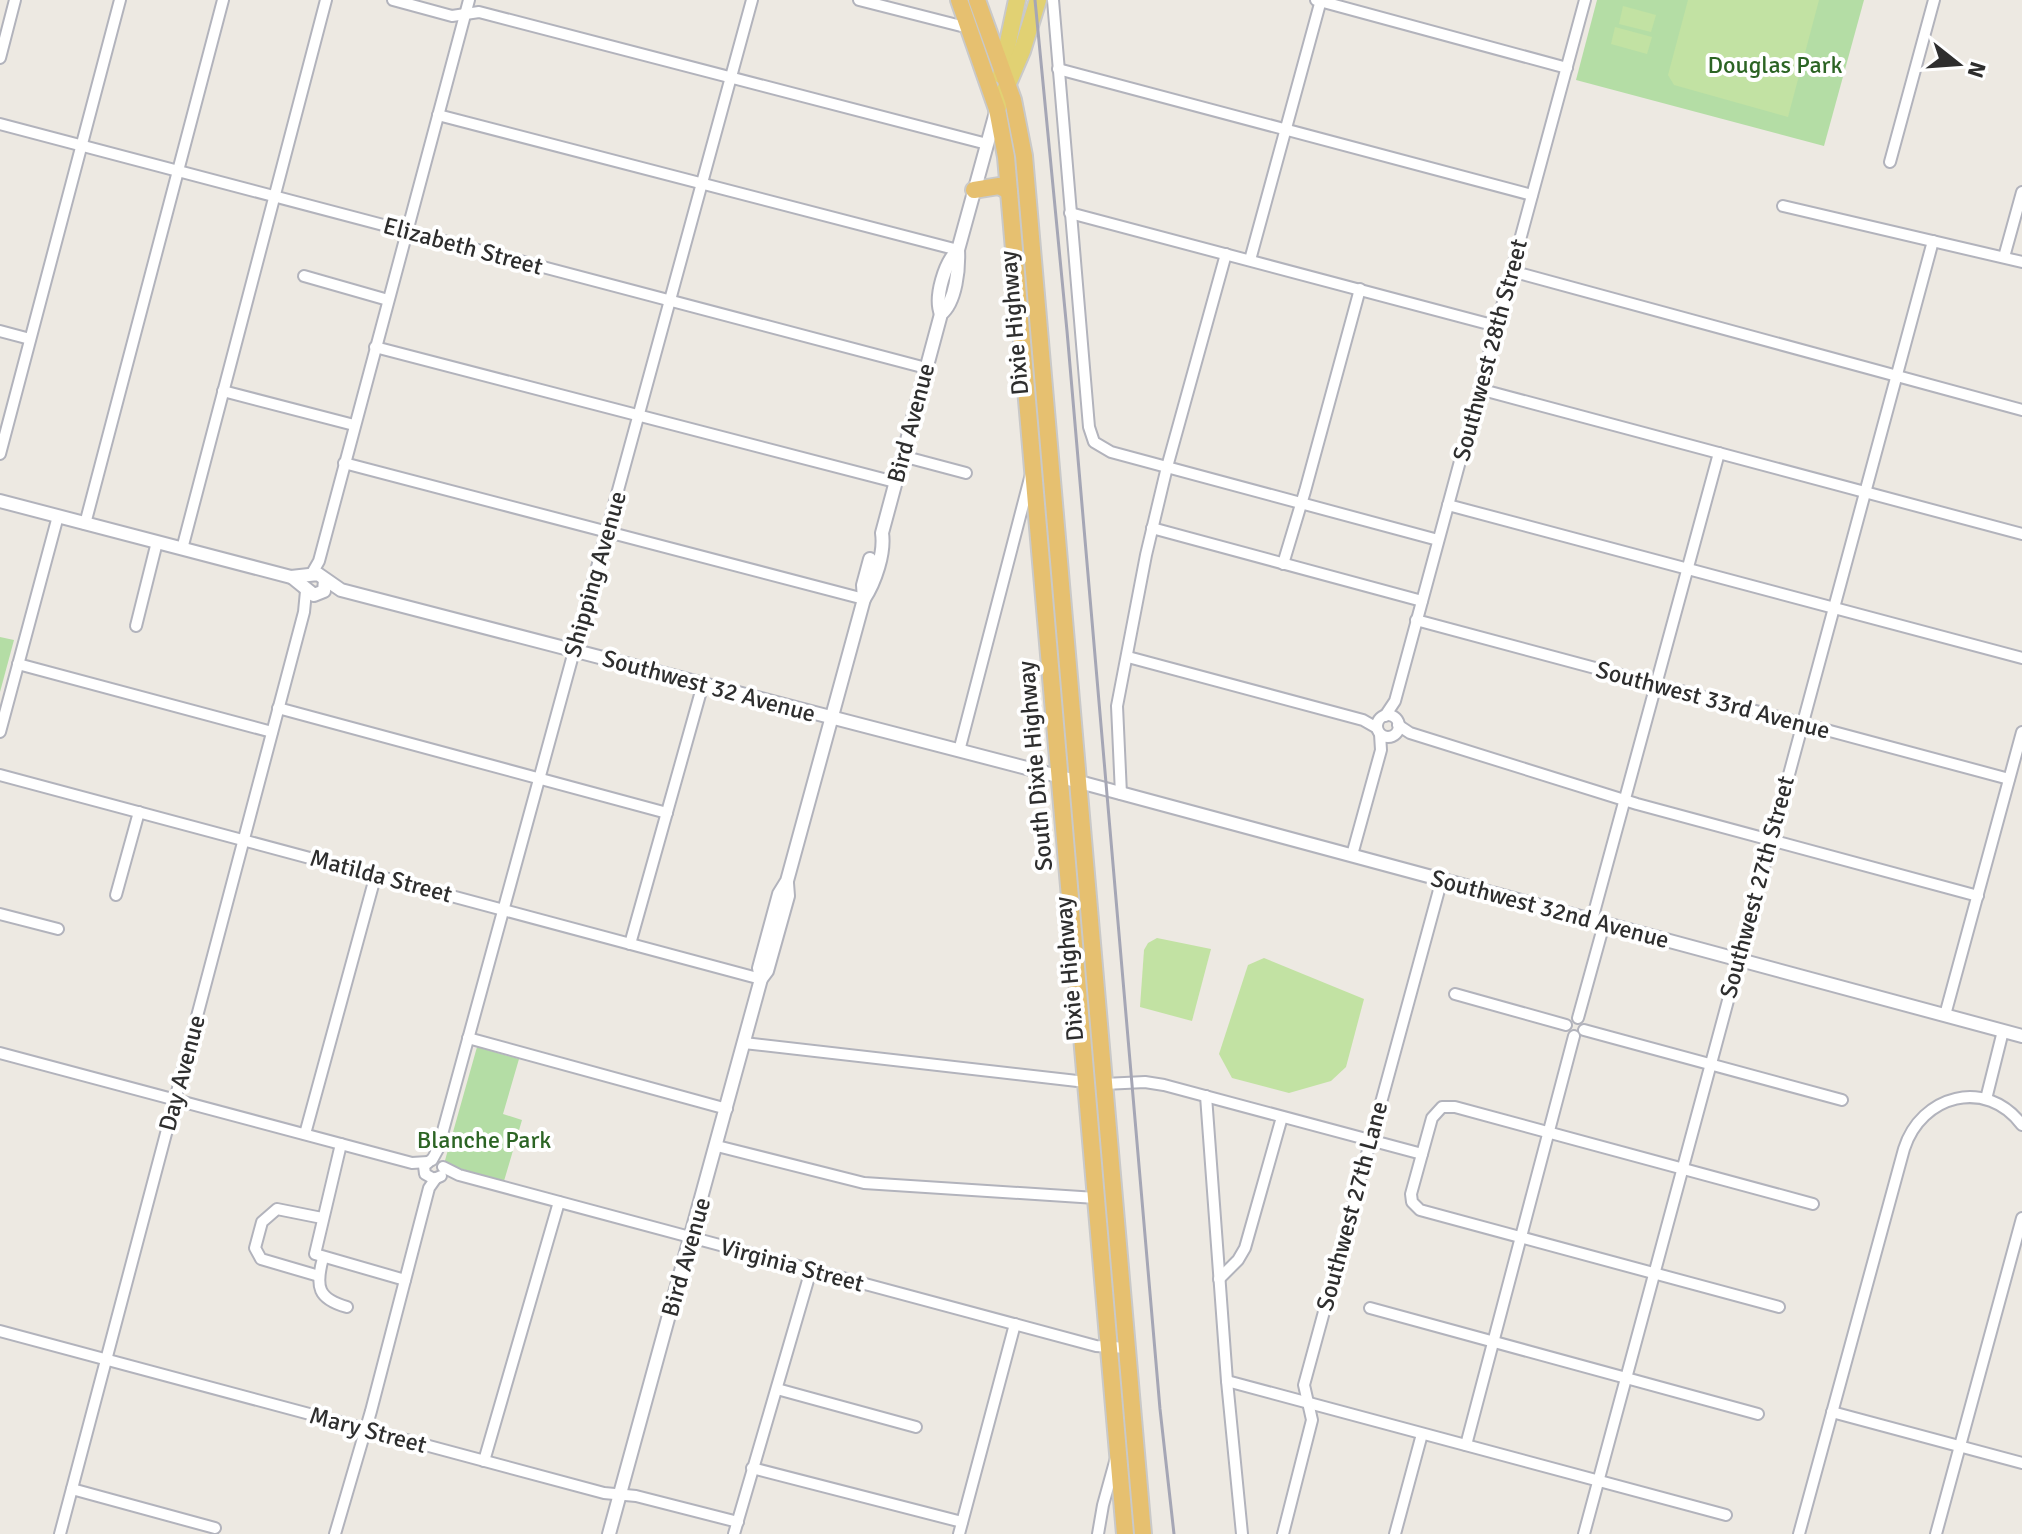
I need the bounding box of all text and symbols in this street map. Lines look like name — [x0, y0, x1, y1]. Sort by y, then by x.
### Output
north arrow — [1918, 24, 1998, 104]
park label: Douglas Park — [1708, 50, 1843, 80]
text: N — [1961, 58, 1992, 81]
street label: Elizabeth Street — [380, 210, 546, 282]
street label: Southwest 28th Street — [1446, 236, 1534, 464]
street label: Dixie Highway — [993, 249, 1035, 397]
street label: Bird Avenue — [881, 360, 941, 486]
street label: Shipping Avenue — [557, 488, 633, 660]
street label: Southwest 32 Avenue — [599, 643, 819, 729]
street label: Southwest 33rd Avenue — [1593, 654, 1833, 746]
street label: South Dixie Highway — [1011, 660, 1059, 872]
street label: Southwest 27th Street — [1713, 773, 1801, 1001]
street label: Matilda Street — [307, 843, 455, 909]
street label: Southwest 32nd Avenue — [1428, 863, 1672, 955]
street label: Dixie Highway — [1048, 895, 1090, 1043]
street label: Day Avenue — [152, 1012, 212, 1134]
street label: Southwest 27th Lane — [1310, 1098, 1394, 1314]
park label: Blanche Park — [417, 1125, 551, 1155]
street label: Bird Avenue — [655, 1194, 717, 1320]
street label: Virginia Street — [717, 1231, 867, 1299]
street label: Mary Street — [306, 1400, 430, 1460]

